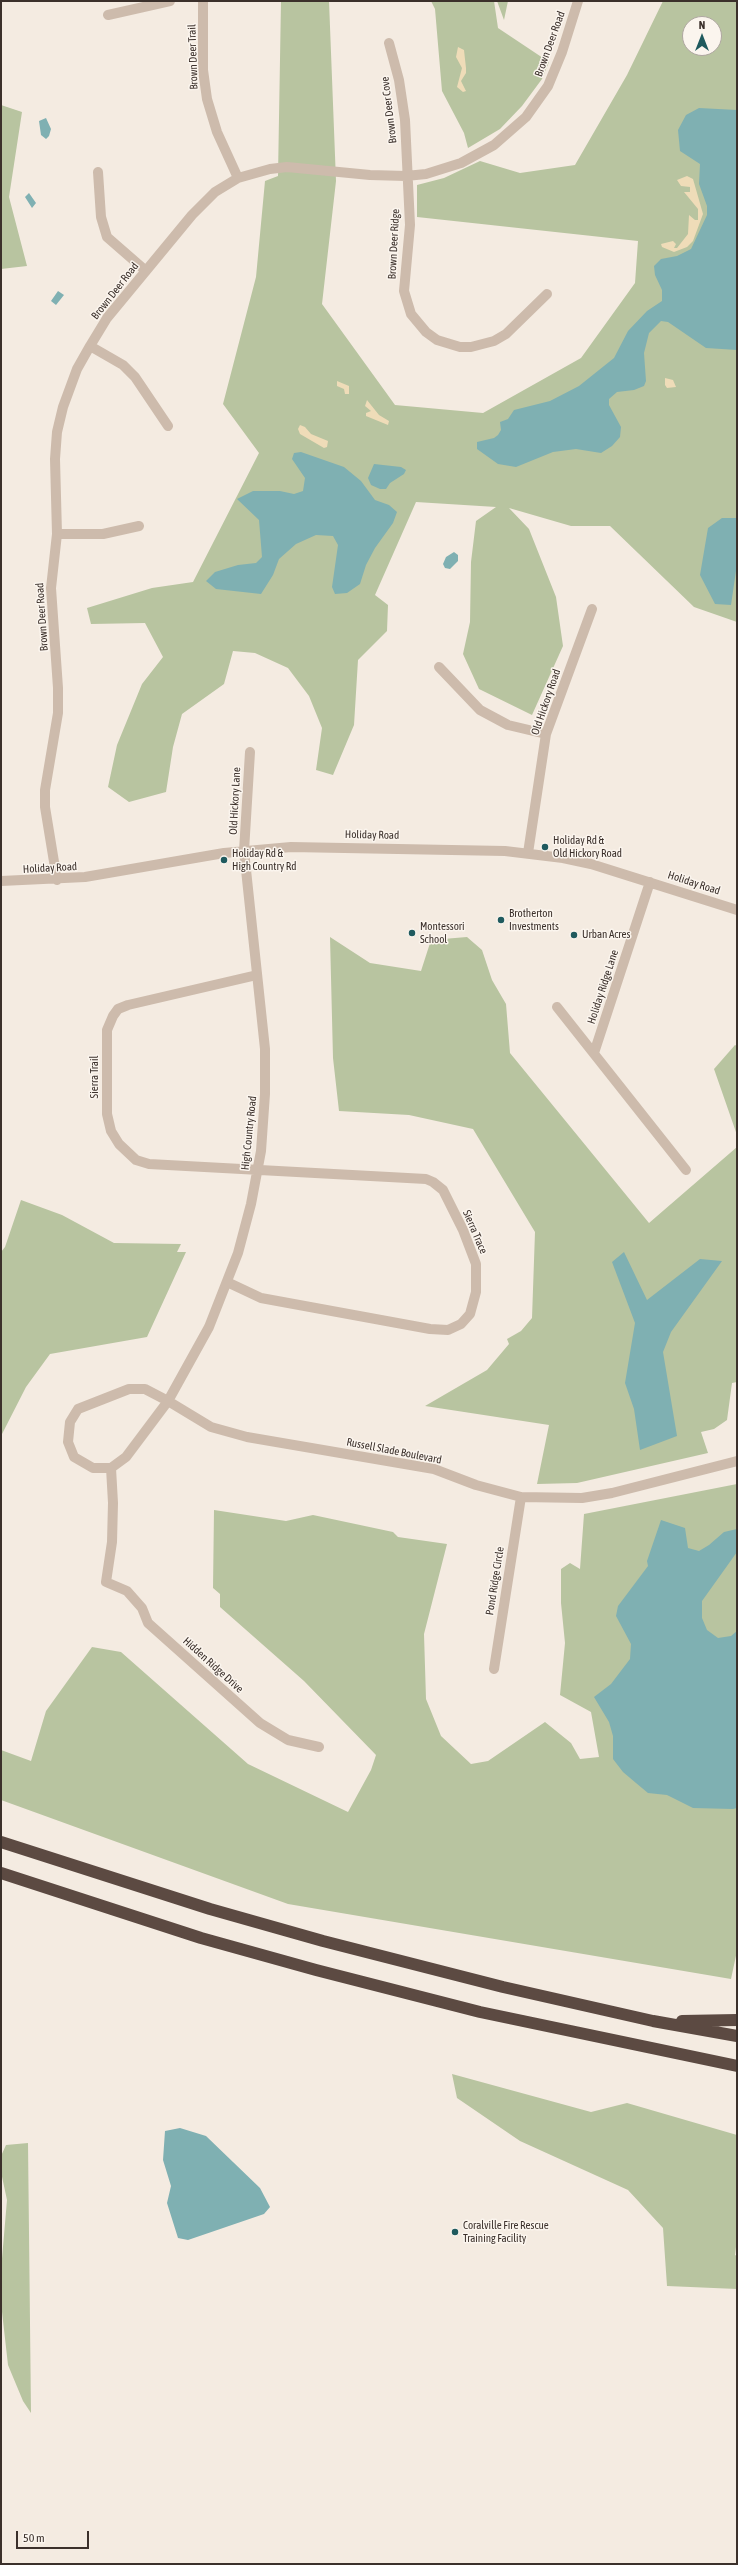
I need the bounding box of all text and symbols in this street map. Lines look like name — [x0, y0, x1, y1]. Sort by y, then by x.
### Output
street label: Brown Deer Road — [532, 9, 568, 79]
north arrow — [682, 16, 722, 56]
text: N — [699, 19, 705, 31]
street label: Brown Deer Trail — [185, 24, 201, 90]
street label: Brown Deer Cove — [378, 76, 400, 144]
street label: Brown Deer Ridge — [386, 208, 402, 280]
street label: Brown Deer Road — [89, 260, 141, 322]
street label: Brown Deer Road — [33, 582, 51, 652]
street label: Old Hickory Road — [529, 667, 563, 737]
street label: Old Hickory Lane — [227, 767, 243, 835]
street label: Holiday Road — [345, 828, 399, 842]
place label: Holiday Rd & Old Hickory Road — [553, 834, 622, 860]
marker: Holiday Rd & Old Hickory Road — [540, 842, 550, 852]
place label: Holiday Rd & High Country Rd — [232, 847, 296, 873]
marker: Holiday Rd & High Country Rd — [219, 855, 229, 865]
street label: Holiday Road — [23, 860, 77, 876]
street label: Holiday Road — [666, 868, 722, 898]
place label: Brotherton Investments — [509, 907, 559, 933]
marker: Brotherton Investments — [496, 915, 506, 925]
place label: Montessori School — [420, 920, 465, 946]
marker: Montessori School — [407, 928, 417, 938]
place label: Urban Acres — [582, 928, 630, 942]
marker: Urban Acres — [569, 930, 579, 940]
street label: Holiday Ridge Lane — [585, 948, 621, 1026]
street label: Sierra Trail — [88, 1056, 102, 1098]
street label: High Country Road — [239, 1095, 259, 1171]
street label: Sierra Trace — [460, 1208, 490, 1256]
street label: Russell Slade Boulevard — [345, 1435, 443, 1467]
street label: Pond Ridge Circle — [483, 1546, 507, 1616]
street label: Hidden Ridge Drive — [180, 1634, 246, 1696]
place label: Coralville Fire Rescue Training Facility — [463, 2219, 549, 2245]
marker: Coralville Fire Rescue Training Facility — [450, 2227, 460, 2237]
scale bar — [18, 2523, 91, 2549]
text: 50 m — [23, 2531, 45, 2545]

